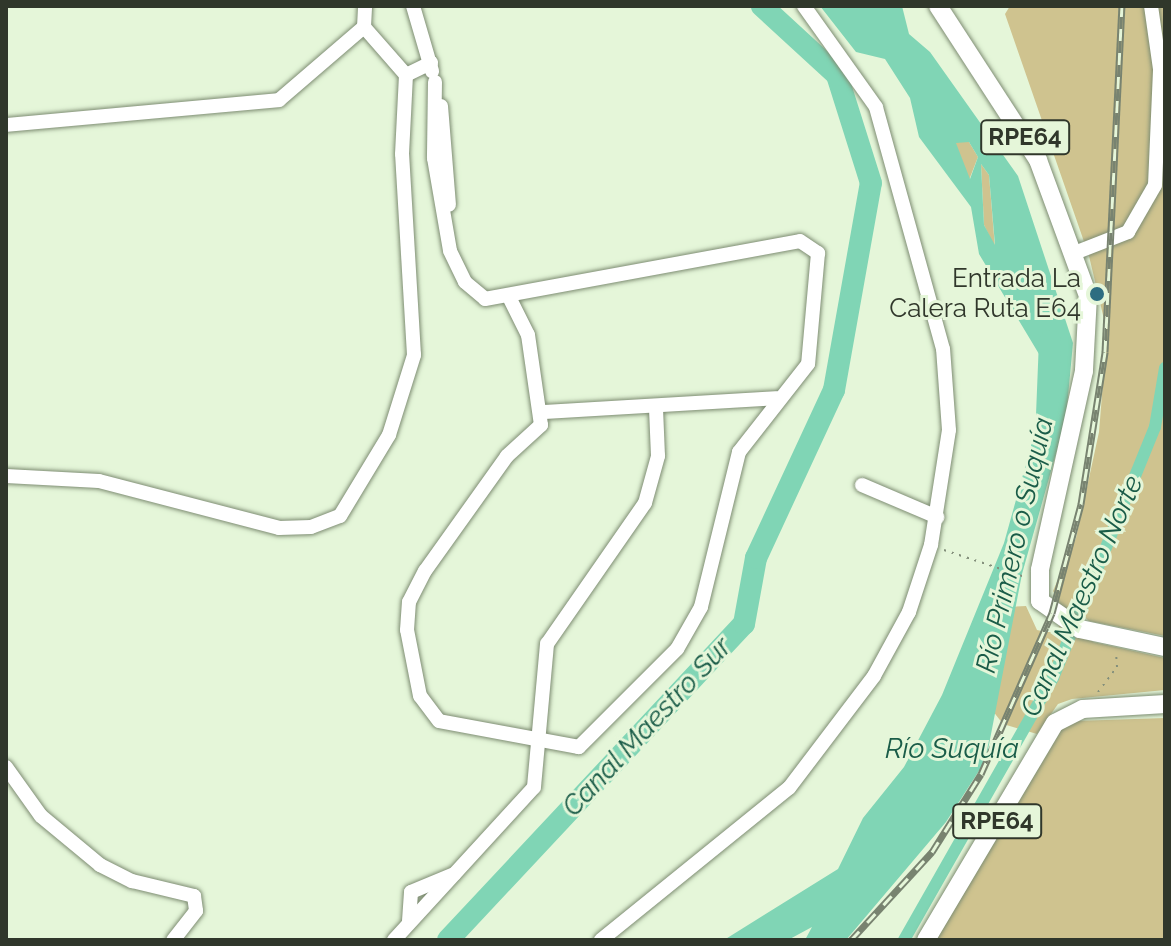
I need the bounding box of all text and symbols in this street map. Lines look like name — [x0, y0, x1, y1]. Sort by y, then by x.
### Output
road number: RPE64 — [979, 117, 1071, 157]
place label: Entrada La Calera Ruta E64 — [889, 263, 1081, 324]
marker: Entrada La Calera Ruta E64 — [1088, 285, 1106, 303]
water label: Río Primero o Suquía — [969, 414, 1061, 676]
water label: Canal Maestro Norte — [1014, 470, 1150, 722]
water label: Canal Maestro Sur — [555, 630, 739, 824]
water label: Río Suquía — [885, 732, 1019, 766]
road number: RPE64 — [951, 801, 1043, 841]

